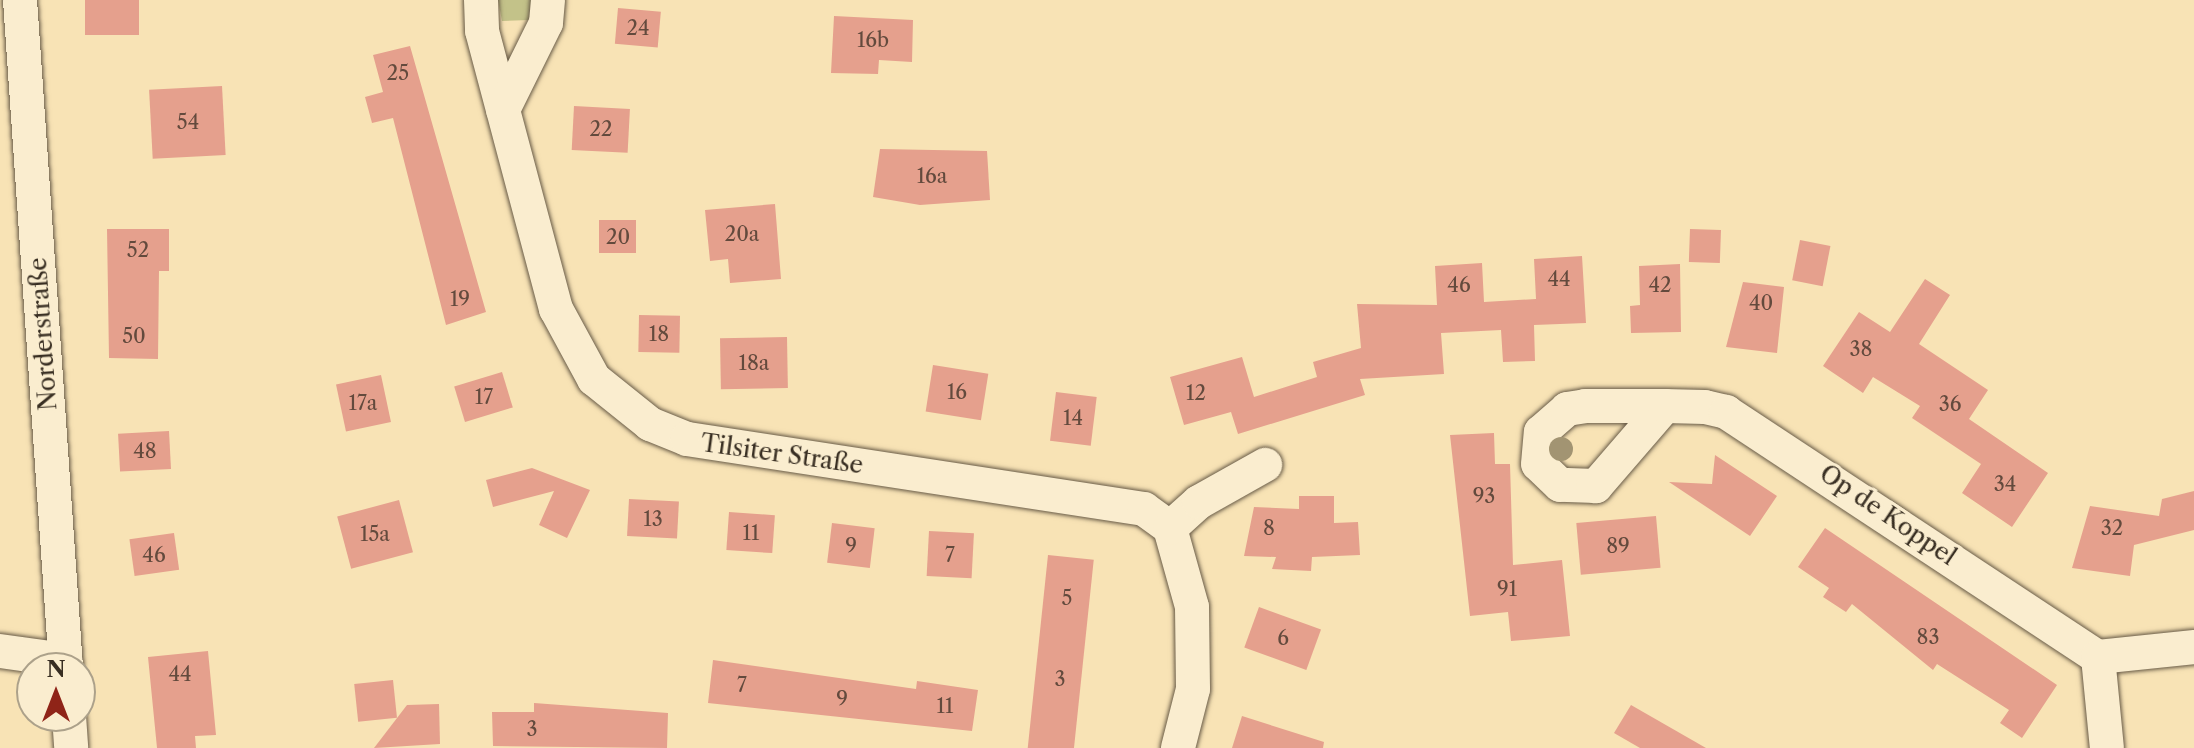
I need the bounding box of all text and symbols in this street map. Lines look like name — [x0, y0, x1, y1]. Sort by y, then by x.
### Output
house number: 24 — [626, 16, 650, 40]
house number: 16b — [857, 28, 889, 52]
house number: 25 — [387, 61, 409, 85]
house number: 54 — [177, 110, 199, 134]
house number: 22 — [590, 117, 612, 141]
house number: 16a — [917, 164, 947, 188]
house number: 20a — [725, 222, 759, 246]
house number: 20 — [606, 225, 630, 249]
house number: 52 — [127, 238, 149, 262]
street label: Norderstraße — [23, 256, 63, 412]
house number: 44 — [1547, 267, 1571, 291]
house number: 46 — [1447, 273, 1471, 297]
house number: 42 — [1648, 273, 1672, 297]
house number: 19 — [450, 287, 470, 311]
house number: 40 — [1749, 291, 1773, 315]
house number: 18 — [649, 322, 669, 346]
house number: 50 — [122, 324, 146, 348]
house number: 38 — [1850, 337, 1872, 361]
house number: 18a — [739, 351, 769, 375]
house number: 16 — [947, 380, 967, 404]
house number: 12 — [1186, 381, 1206, 405]
house number: 17 — [475, 385, 493, 409]
house number: 17a — [349, 391, 377, 415]
house number: 36 — [1939, 392, 1961, 416]
house number: 14 — [1063, 406, 1083, 430]
street label: Tilsiter Straße — [699, 428, 865, 480]
house number: 48 — [133, 439, 157, 463]
street label: Op de Koppel — [1814, 459, 1962, 571]
house number: 34 — [1994, 472, 2016, 496]
house number: 93 — [1473, 484, 1495, 508]
house number: 13 — [643, 507, 663, 531]
house number: 8 — [1263, 516, 1275, 540]
house number: 32 — [2101, 516, 2123, 540]
house number: 11 — [743, 521, 759, 545]
house number: 15a — [360, 522, 390, 546]
house number: 9 — [845, 534, 857, 558]
house number: 89 — [1606, 534, 1630, 558]
house number: 46 — [142, 543, 166, 567]
house number: 7 — [945, 543, 955, 567]
house number: 91 — [1497, 577, 1517, 601]
house number: 5 — [1062, 586, 1072, 610]
house number: 83 — [1917, 625, 1939, 649]
house number: 6 — [1277, 626, 1289, 650]
north arrow — [16, 652, 96, 732]
text: N — [46, 656, 66, 683]
house number: 44 — [168, 662, 192, 686]
house number: 3 — [1054, 667, 1066, 691]
house number: 7 — [737, 673, 747, 697]
house number: 9 — [836, 687, 848, 711]
house number: 11 — [937, 694, 953, 718]
house number: 3 — [526, 717, 538, 741]

